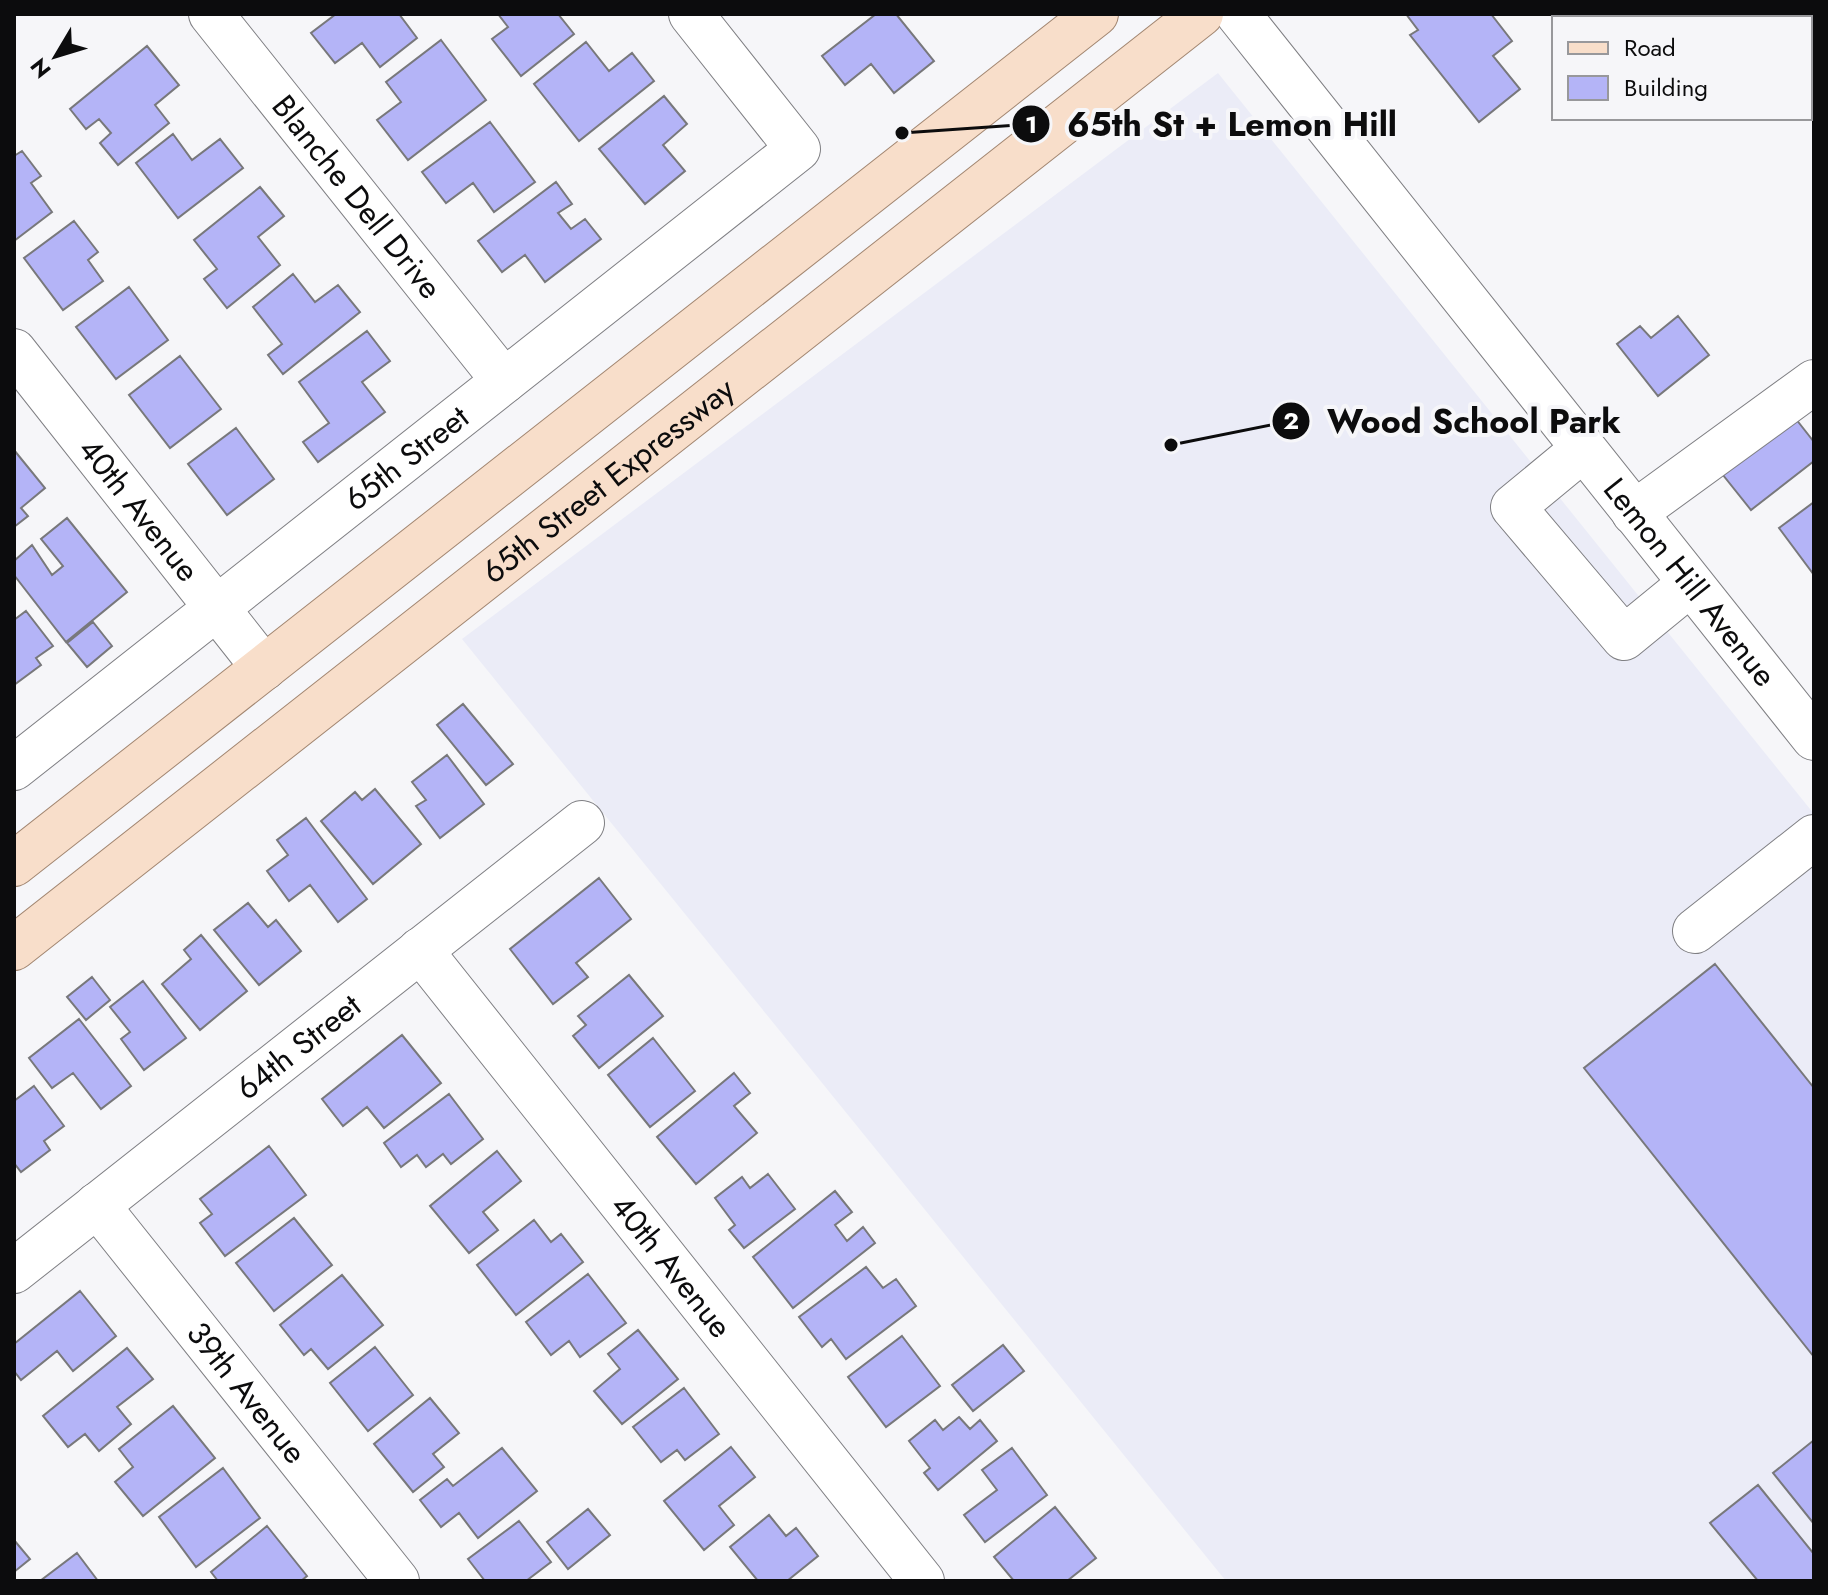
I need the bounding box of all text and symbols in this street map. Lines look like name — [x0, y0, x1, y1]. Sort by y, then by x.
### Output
north arrow — [16, 16, 96, 96]
legend — [1552, 16, 1812, 120]
text: Road — [1624, 30, 1676, 65]
text: N — [22, 52, 58, 85]
text: Building — [1624, 70, 1708, 105]
street label: Blanche Dell Drive — [261, 85, 453, 309]
callout: 65th St + Lemon Hill — [1011, 95, 1413, 153]
text: 65th St + Lemon Hill — [1067, 100, 1397, 149]
text: 1 — [1025, 107, 1037, 142]
street label: 65th Street Expressway — [472, 366, 745, 594]
callout: Wood School Park — [1271, 392, 1636, 450]
street label: 65th Street — [334, 394, 479, 522]
text: Wood School Park — [1327, 397, 1621, 446]
text: 2 — [1283, 403, 1299, 438]
street label: 40th Avenue — [68, 428, 210, 591]
street label: Lemon Hill Avenue — [1593, 468, 1787, 696]
street label: 64th Street — [226, 983, 371, 1111]
street label: 40th Avenue — [600, 1185, 743, 1348]
street label: 39th Avenue — [176, 1312, 318, 1473]

